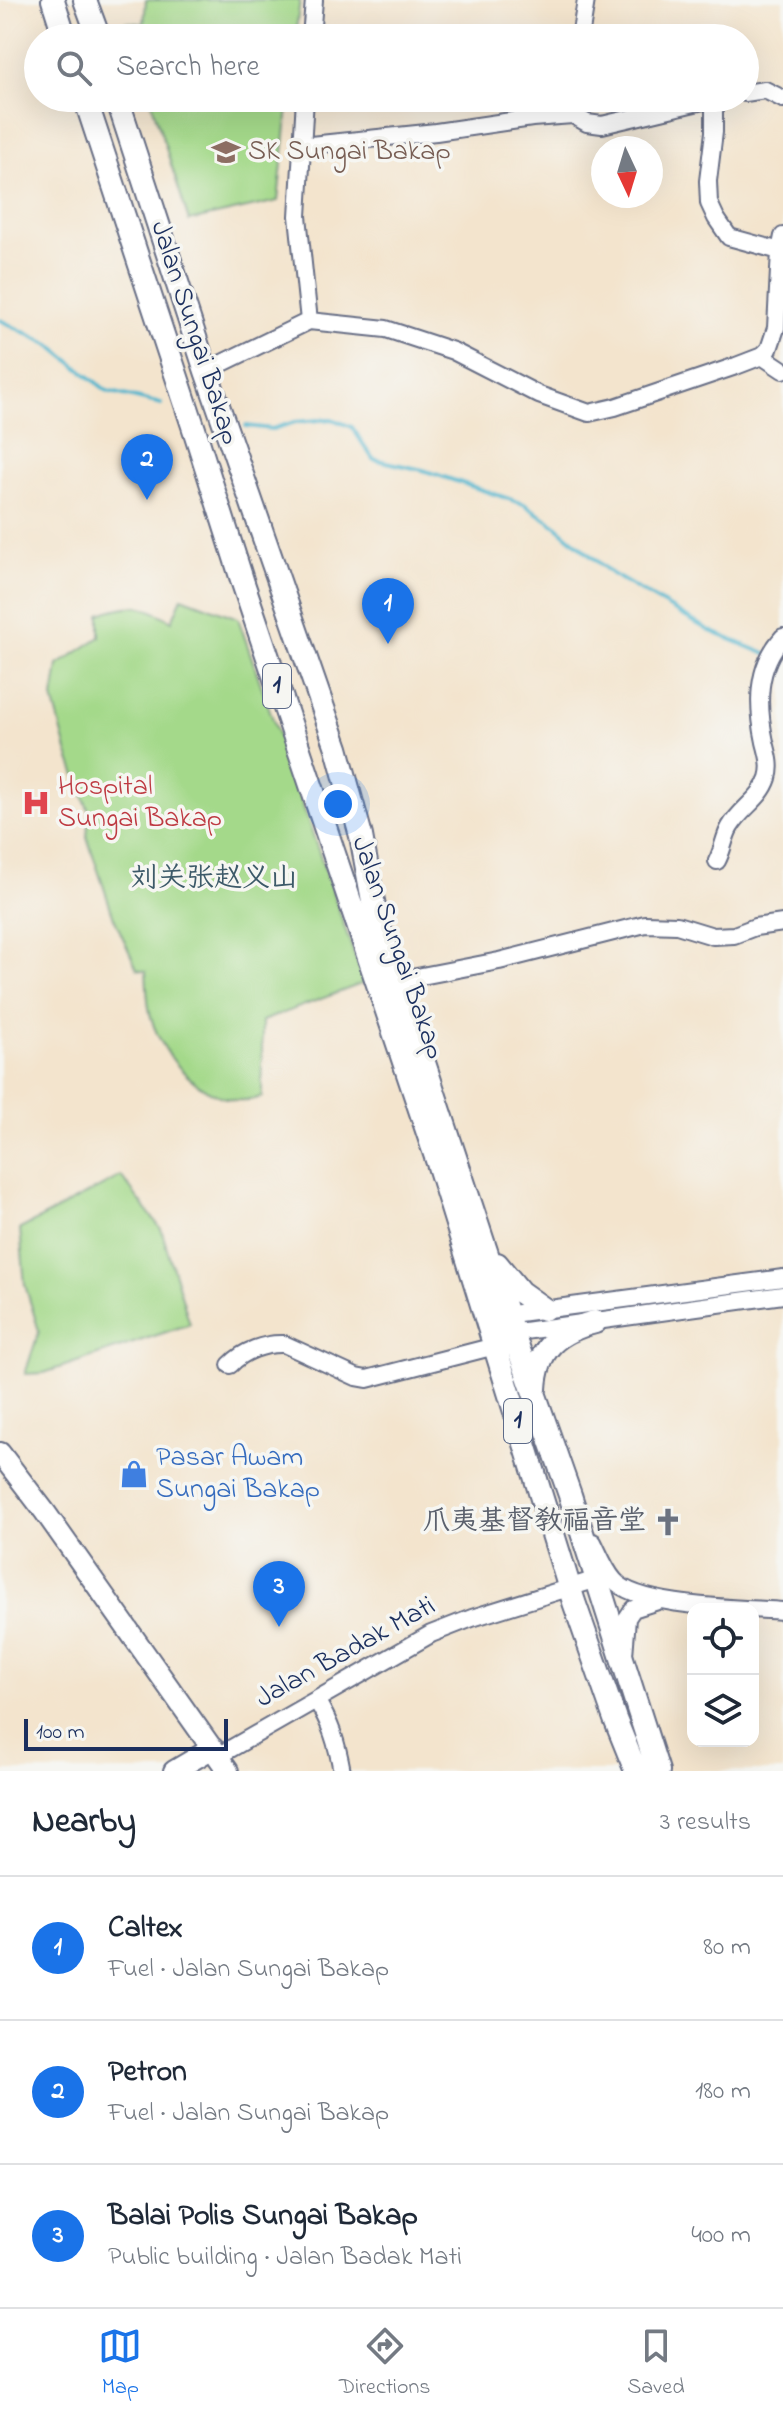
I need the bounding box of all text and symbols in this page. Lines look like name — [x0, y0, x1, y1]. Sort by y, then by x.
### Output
search box — [24, 24, 759, 112]
icon: search — [52, 46, 96, 90]
text: Search here — [116, 46, 260, 90]
place label: SK Sungai Bakap — [248, 132, 451, 173]
north arrow — [591, 136, 663, 208]
school or university icon: SK Sungai Bakap — [211, 137, 241, 167]
street label: Jalan Sungai Bakap — [138, 216, 250, 450]
pin: 2 — [121, 434, 173, 500]
pin: 1 — [362, 578, 414, 644]
road number: 1 — [263, 664, 291, 708]
place label: Hospital Sungai Bakap — [58, 767, 222, 840]
your location — [318, 784, 358, 824]
hospital icon: Hospital Sungai Bakap — [21, 788, 51, 818]
street label: Jalan Sungai Bakap — [340, 831, 454, 1065]
park label: 刘关张赵义山 — [130, 859, 298, 900]
road number: 1 — [504, 1399, 532, 1443]
place label: Pasar Awam Sungai Bakap — [156, 1438, 320, 1511]
shop icon: Pasar Awam Sungai Bakap — [119, 1459, 149, 1489]
place label: 爪夷基督教福音堂 — [422, 1502, 646, 1543]
church icon: 爪夷基督教福音堂 — [653, 1507, 683, 1537]
pin: 3 — [253, 1561, 305, 1627]
street label: Jalan Badak Mati — [249, 1587, 443, 1719]
map controls — [687, 1603, 759, 1747]
button: locate — [687, 1603, 759, 1675]
button: layers — [687, 1675, 759, 1747]
scale bar — [24, 1715, 228, 1751]
text: 100 m — [36, 1717, 85, 1749]
text: Nearby — [32, 1798, 136, 1848]
text: 3 results — [660, 1804, 751, 1842]
text: Caltex — [108, 1907, 183, 1951]
text: 1 — [54, 1929, 62, 1967]
text: 80 m — [703, 1929, 751, 1967]
text: Fuel · Jalan Sungai Bakap — [108, 1951, 389, 1989]
text: Petron — [108, 2051, 187, 2095]
text: 2 — [52, 2073, 64, 2111]
text: 180 m — [695, 2073, 751, 2111]
text: Fuel · Jalan Sungai Bakap — [108, 2095, 389, 2133]
text: Balai Polis Sungai Bakap — [108, 2195, 418, 2239]
text: 3 — [53, 2217, 63, 2255]
text: 400 m — [691, 2217, 751, 2255]
text: Public building · Jalan Badak Mati — [108, 2239, 462, 2277]
tab: Map — [98, 2324, 142, 2404]
tab: Directions — [339, 2324, 430, 2404]
tab: Saved — [627, 2324, 685, 2404]

